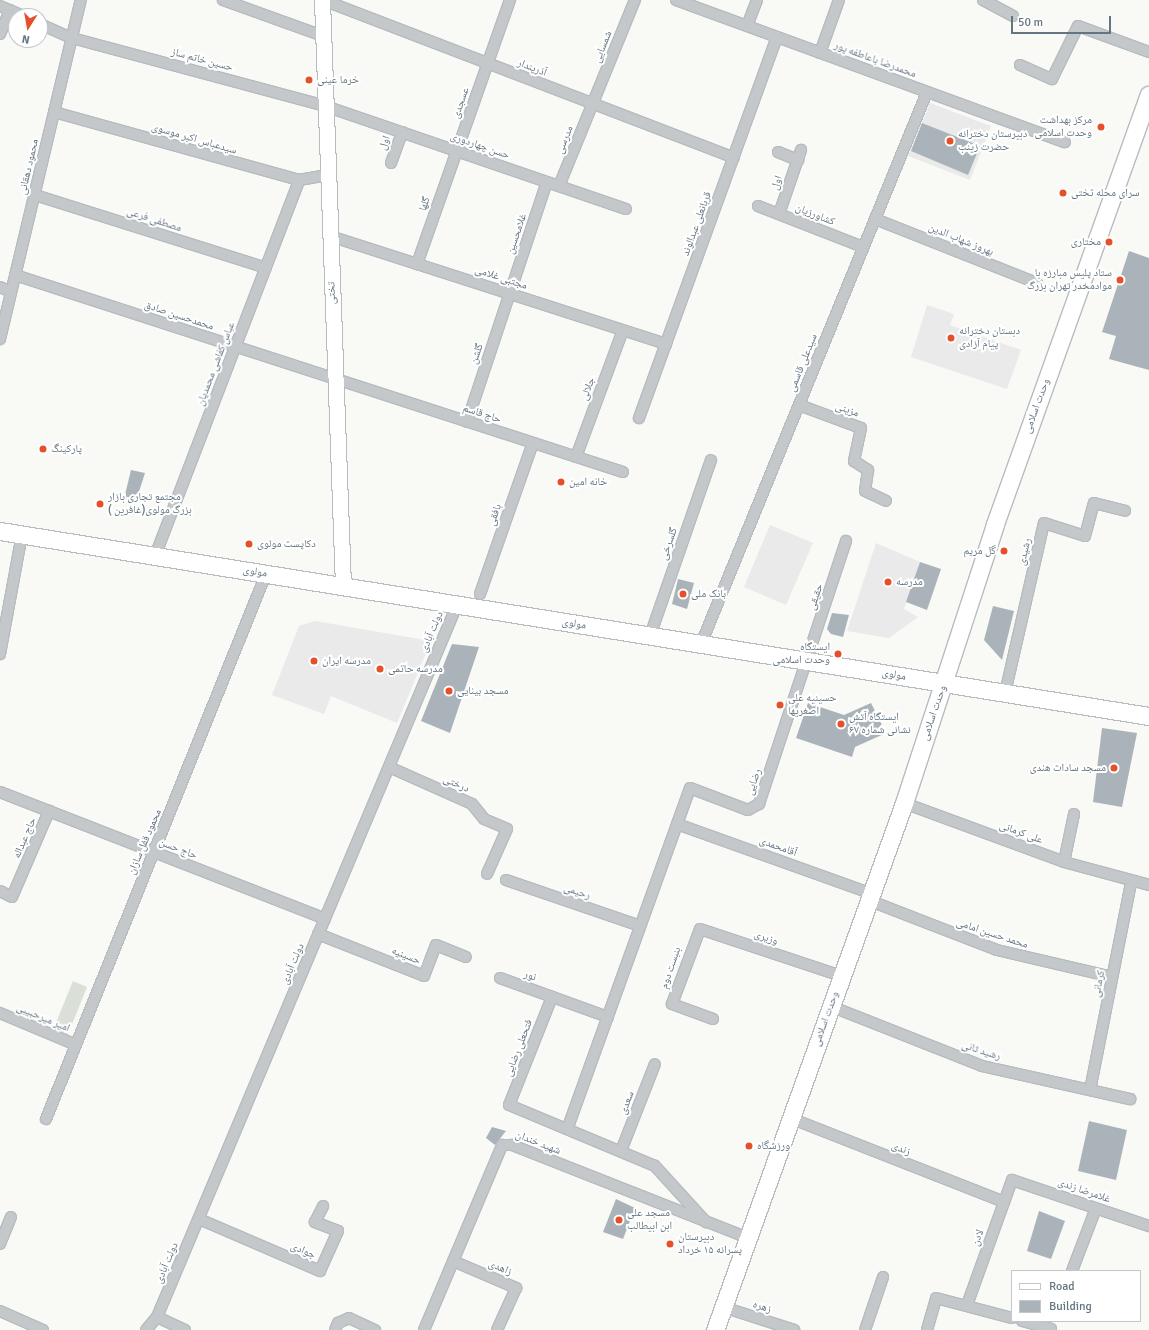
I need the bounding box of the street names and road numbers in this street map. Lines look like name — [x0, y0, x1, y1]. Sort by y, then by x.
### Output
street label: شمسایی — [591, 29, 615, 65]
street label: محمدرضا باعاطفه پور — [832, 39, 918, 81]
street label: حسین خاتم ساز — [170, 45, 234, 75]
street label: آذرپندار — [515, 56, 549, 80]
street label: عسجدی — [450, 86, 472, 120]
street label: سیدعباس اکبر موسوی — [150, 121, 238, 157]
street label: مدرسی — [553, 124, 577, 156]
street label: حسن چهاردوری — [448, 130, 512, 162]
street label: اول — [376, 134, 394, 152]
street label: محمود دهقانی — [16, 138, 42, 196]
street label: اول — [768, 174, 786, 192]
street label: قربانعلی عبدالوند — [679, 190, 715, 258]
street label: گلها — [416, 195, 434, 213]
street label: کشاورزیان — [793, 201, 837, 229]
street label: مصطفی فرعی — [125, 205, 183, 235]
street label: غلامحسین — [504, 212, 530, 256]
street label: بهروز شهاب الدین — [927, 221, 995, 259]
street label: مجتبی غلامی — [473, 263, 529, 293]
street label: تختی — [325, 281, 339, 305]
street label: محمدحسین صادق — [143, 299, 215, 333]
street label: عباس کفاشی محمدیان — [194, 320, 238, 408]
street label: سیدعلی قاسمی — [785, 332, 821, 394]
street label: گلشن — [467, 342, 487, 366]
street label: جلالی — [578, 376, 598, 402]
street label: وحدت اسلامی — [1021, 377, 1053, 435]
street label: مزینی — [833, 400, 861, 420]
street label: حاج قاسم — [461, 402, 503, 426]
street label: بافقی — [485, 502, 505, 528]
street label: گلسرخی — [657, 526, 681, 562]
street label: رشیدی — [1015, 537, 1035, 567]
street label: مولوی — [242, 564, 268, 580]
street label: حقیقی — [806, 582, 826, 612]
street label: دولت آبادی — [417, 610, 447, 654]
street label: مولوی — [561, 616, 587, 632]
street label: مولوی — [881, 666, 907, 684]
street label: وحدت اسلامی — [918, 684, 950, 742]
street label: رضایی — [743, 767, 765, 797]
street label: درختی — [441, 772, 471, 796]
street label: محمود قفل سازان — [125, 807, 165, 877]
street label: حاج عبداله — [11, 816, 39, 860]
street label: علی کرمانی — [997, 819, 1045, 847]
street label: آقامحمدی — [757, 834, 799, 860]
street label: حاج حسن — [157, 836, 199, 862]
street label: رحیمی — [562, 881, 592, 903]
street label: محمد حسین امامی — [954, 916, 1030, 952]
street label: وزیری — [752, 928, 780, 948]
street label: دولت آبادی — [278, 942, 308, 986]
street label: حسینیه — [389, 944, 423, 968]
street label: بنبست دوم — [658, 945, 684, 991]
street label: نور — [522, 968, 538, 984]
street label: کرمانی — [1090, 969, 1108, 999]
street label: وحدت اسلامی — [810, 990, 842, 1048]
street label: امیر میرحبیبی — [14, 1001, 72, 1035]
street label: فتحعلی رضایی — [502, 1018, 536, 1078]
street label: رشید ثانی — [960, 1039, 1002, 1063]
street label: سعدی — [617, 1090, 637, 1116]
street label: شهید خندان — [513, 1128, 563, 1158]
street label: زندی — [890, 1139, 912, 1159]
street label: غلامرضا زندی — [1056, 1176, 1112, 1206]
street label: لادن — [969, 1228, 987, 1248]
street label: جوادی — [288, 1240, 318, 1262]
street label: دولت آبادی — [152, 1241, 182, 1285]
street label: زاهدی — [486, 1257, 514, 1279]
street label: زهره — [751, 1298, 773, 1316]

